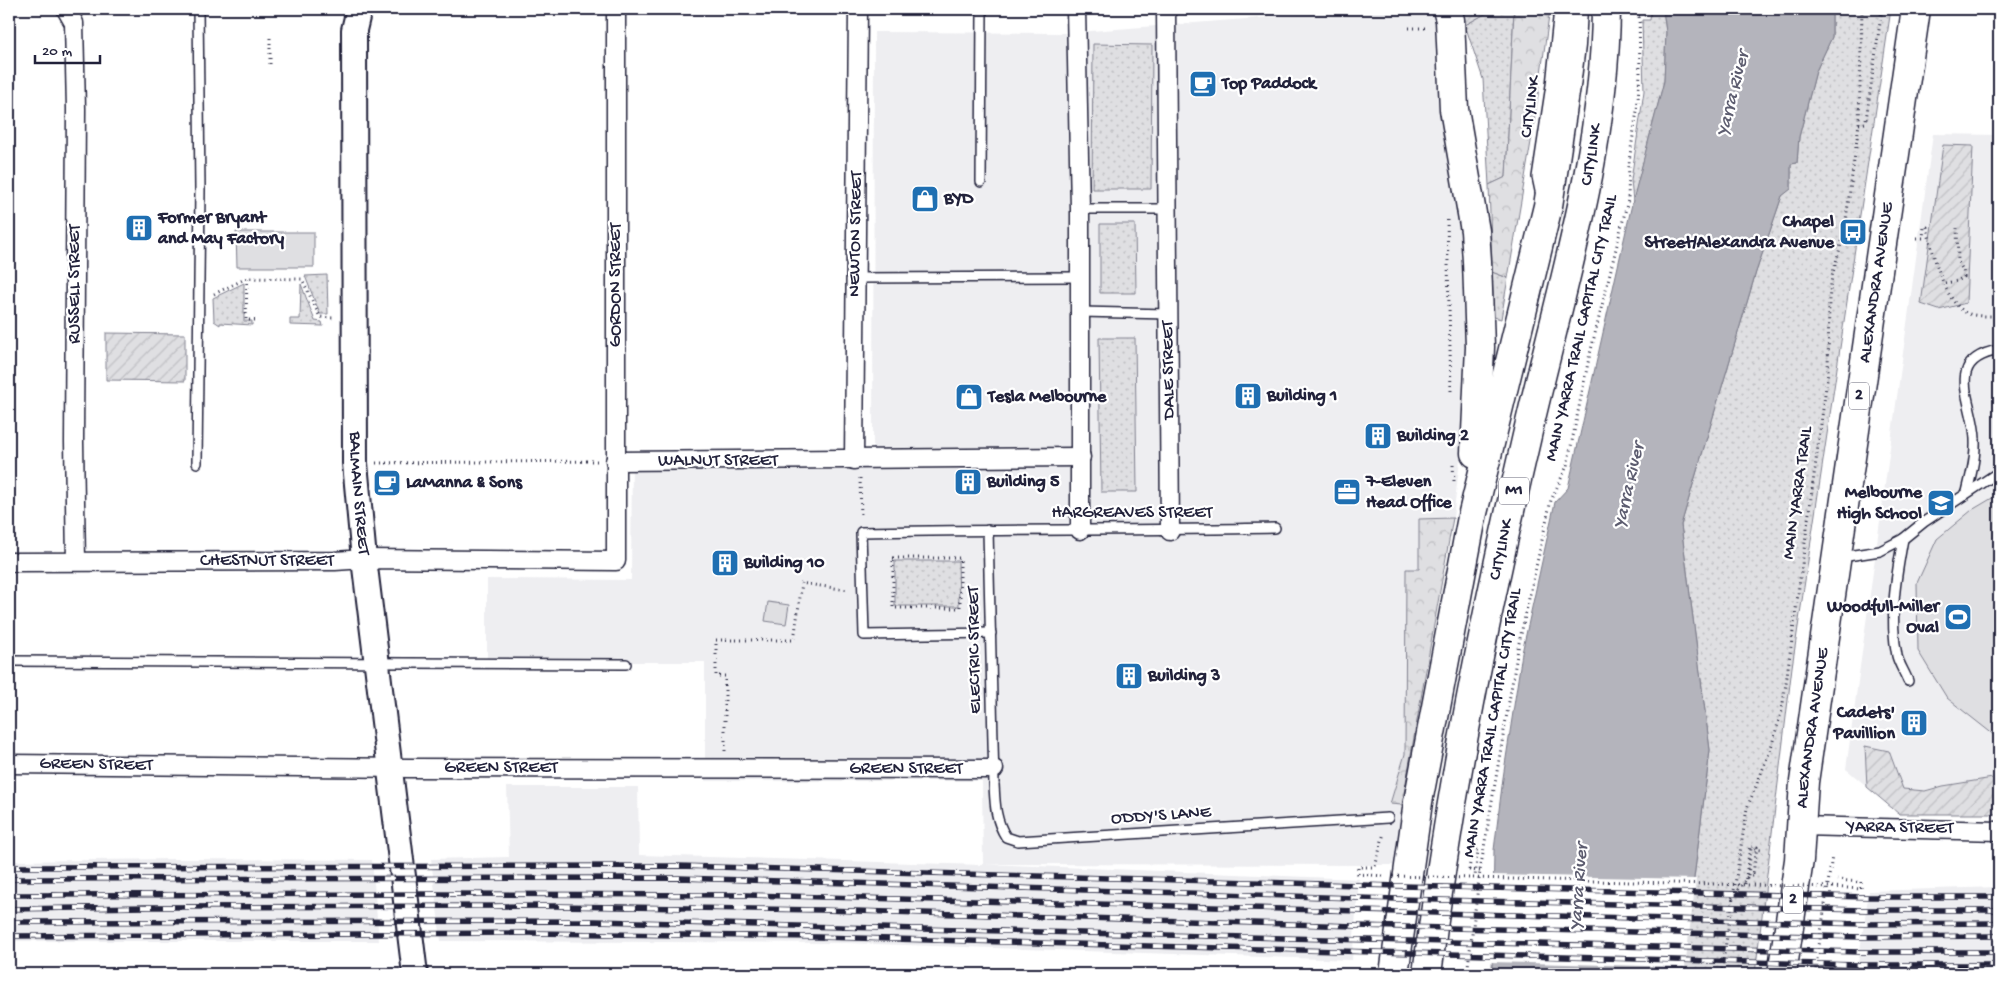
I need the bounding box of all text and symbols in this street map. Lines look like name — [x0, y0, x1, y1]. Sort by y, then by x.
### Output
scale bar — [35, 32, 100, 64]
text: 20 m — [42, 43, 72, 61]
water label: Yarra River — [1712, 45, 1757, 139]
cafe icon: Top Paddock — [1188, 69, 1218, 99]
street label: CITYLINK — [1516, 73, 1546, 139]
place label: Top Paddock — [1220, 74, 1318, 95]
street label: CITYLINK — [1576, 121, 1607, 187]
street label: NEWTON STREET — [844, 170, 868, 297]
shop icon: BYD — [910, 184, 940, 214]
place label: BYD — [943, 189, 975, 210]
street label: MAIN YARRA TRAIL CAPITAL CITY TRAIL — [1541, 191, 1623, 463]
street label: ALEXANDRA AVENUE — [1854, 200, 1898, 364]
place label: Former Bryant and May Factory — [157, 208, 284, 250]
place label: Chapel Street/Alexandra Avenue — [1644, 212, 1835, 254]
building icon: Former Bryant and May Factory — [124, 213, 154, 243]
bus stop icon: Chapel Street/Alexandra Avenue — [1838, 217, 1868, 247]
street label: GORDON STREET — [606, 222, 627, 347]
street label: RUSSELL STREET — [65, 223, 86, 344]
street label: DALE STREET — [1158, 320, 1180, 420]
building icon: Building 1 — [1233, 381, 1263, 411]
shop icon: Tesla Melbourne — [954, 382, 984, 412]
road number: 2 — [1849, 382, 1869, 410]
place label: Building 1 — [1266, 386, 1337, 407]
place label: Tesla Melbourne — [986, 387, 1107, 408]
building icon: Building 2 — [1363, 421, 1393, 451]
street label: MAIN YARRA TRAIL — [1778, 424, 1818, 561]
place label: Building 2 — [1396, 426, 1469, 447]
street label: BALMAIN STREET — [344, 430, 374, 557]
water label: Yarra River — [1609, 437, 1652, 531]
street label: WALNUT STREET — [658, 451, 779, 472]
building icon: Building 5 — [953, 467, 983, 497]
cafe icon: LaManna & Sons — [372, 468, 402, 498]
place label: Building 5 — [986, 472, 1060, 493]
place label: 7-Eleven Head Office — [1365, 472, 1452, 514]
place label: LaManna & Sons — [406, 473, 523, 494]
office icon: 7-Eleven Head Office — [1332, 477, 1362, 507]
road number: M1 — [1499, 478, 1529, 504]
place label: Melbourne High School — [1837, 483, 1923, 525]
school or university icon: Melbourne High School — [1926, 488, 1956, 518]
street label: HARGREAVES STREET — [1052, 503, 1213, 524]
street label: CITYLINK — [1485, 515, 1519, 582]
building icon: Building 10 — [710, 548, 740, 578]
street label: CHESTNUT STREET — [200, 551, 335, 572]
place label: Building 10 — [743, 553, 825, 574]
street label: ELECTRIC STREET — [963, 585, 987, 714]
street label: MAIN YARRA TRAIL CAPITAL CITY TRAIL — [1459, 585, 1527, 859]
place label: Woodfull-Miller Oval — [1826, 597, 1942, 639]
sports icon: Woodfull-Miller Oval — [1943, 602, 1973, 632]
street label: ALEXANDRA AVENUE — [1792, 646, 1834, 809]
building icon: Building 3 — [1114, 661, 1144, 691]
place label: Building 3 — [1147, 666, 1220, 687]
place label: Cadets' Pavillion — [1833, 703, 1895, 745]
building icon: Cadets' Pavillion — [1899, 708, 1929, 738]
street label: GREEN STREET — [39, 754, 154, 777]
street label: GREEN STREET — [444, 758, 559, 779]
street label: GREEN STREET — [849, 759, 964, 780]
street label: ODDY'S LANE — [1110, 802, 1212, 830]
street label: YARRA STREET — [1844, 817, 1955, 839]
water label: Yarra River — [1565, 839, 1595, 931]
road number: 2 — [1783, 886, 1803, 914]

